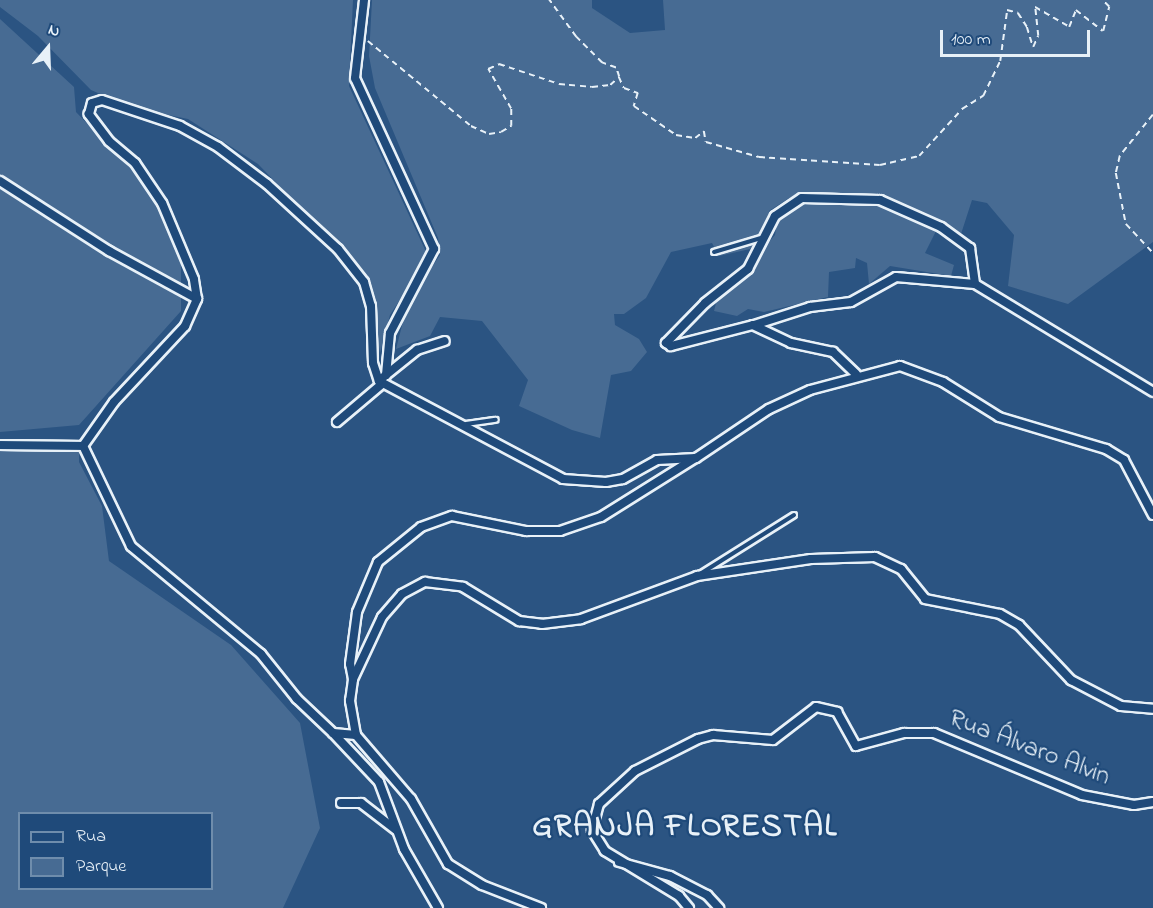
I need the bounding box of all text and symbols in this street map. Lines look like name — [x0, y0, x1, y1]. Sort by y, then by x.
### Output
north arrow — [18, 18, 78, 78]
text: N — [45, 18, 63, 44]
scale bar — [943, 18, 1093, 56]
text: 100 m — [951, 27, 991, 53]
street label: Rua Álvaro Alvin — [944, 704, 1114, 794]
district label: GRANJA FLORESTAL — [532, 809, 838, 847]
legend — [18, 812, 213, 890]
text: Rua — [76, 824, 106, 850]
text: Parque — [76, 854, 126, 880]

